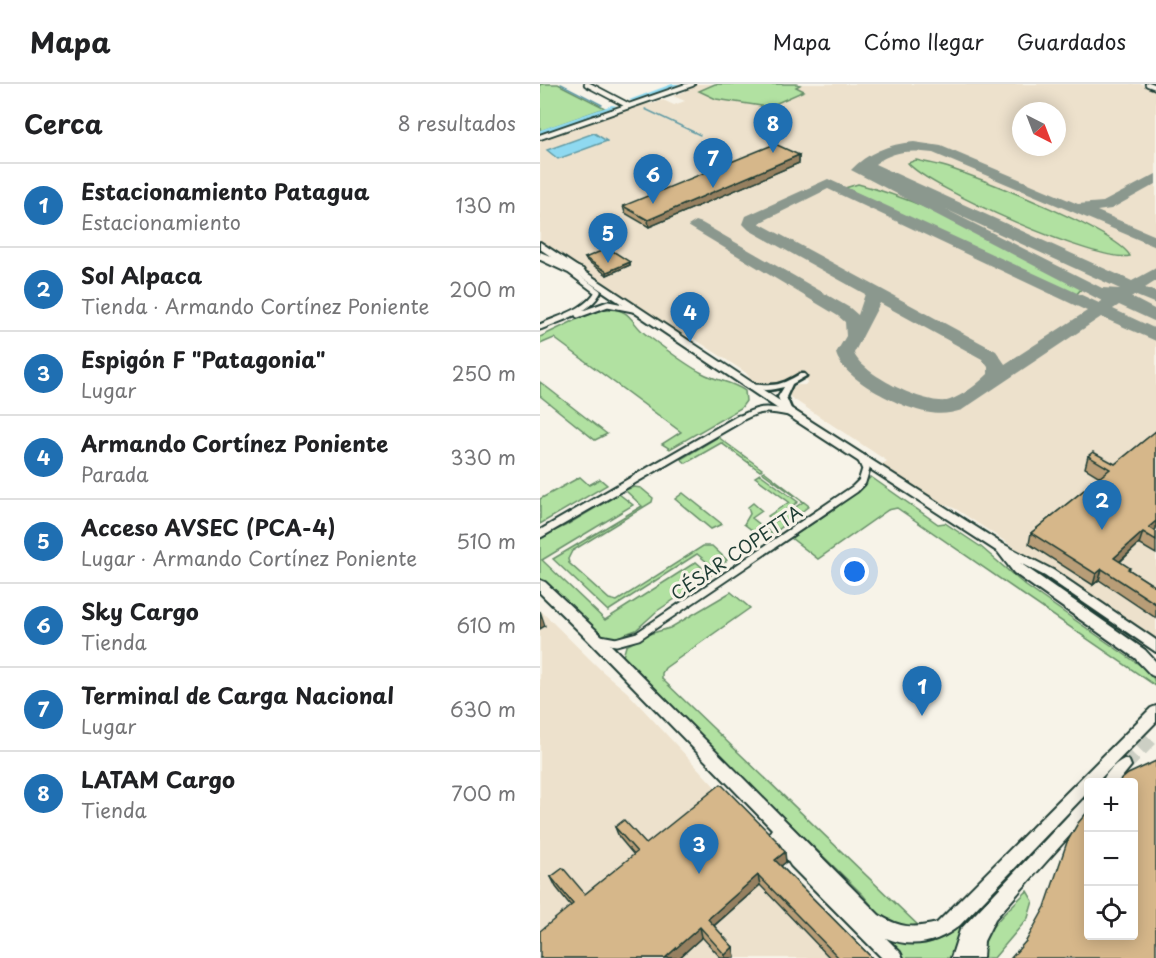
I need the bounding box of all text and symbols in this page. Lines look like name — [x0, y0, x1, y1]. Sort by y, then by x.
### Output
text: Mapa — [30, 20, 111, 63]
text: Mapa — [773, 25, 831, 57]
text: Cómo llegar — [864, 25, 984, 57]
text: Guardados — [1017, 25, 1126, 57]
north arrow — [1012, 102, 1066, 156]
text: Cerca — [24, 104, 103, 143]
pin: 8 — [754, 104, 792, 153]
text: 8 resultados — [397, 108, 516, 138]
pin: 7 — [694, 138, 732, 188]
pin: 6 — [634, 154, 672, 204]
text: Estacionamiento Patagua — [81, 174, 369, 207]
text: 1 — [39, 190, 48, 220]
text: 130 m — [456, 190, 516, 220]
text: Estacionamiento — [81, 207, 241, 237]
pin: 5 — [588, 214, 628, 263]
text: Sol Alpaca — [81, 258, 202, 291]
text: 2 — [36, 274, 51, 304]
text: 200 m — [449, 274, 516, 304]
text: Tienda · Armando Cortínez Poniente — [81, 291, 429, 321]
pin: 4 — [670, 292, 710, 342]
text: Espigón F "Patagonia" — [81, 342, 326, 375]
text: 3 — [37, 358, 50, 388]
text: 250 m — [452, 358, 516, 388]
text: Lugar — [81, 375, 136, 405]
text: Armando Cortínez Poniente — [81, 426, 388, 459]
text: 4 — [37, 442, 50, 472]
text: 330 m — [450, 442, 516, 472]
text: Parada — [81, 459, 149, 489]
pin: 2 — [1082, 480, 1122, 530]
street label: CÉSAR COPETTA — [665, 498, 807, 606]
text: Acceso AVSEC (PCA-4) — [81, 510, 336, 543]
text: 5 — [37, 526, 50, 556]
text: 510 m — [456, 526, 516, 556]
text: Lugar · Armando Cortínez Poniente — [81, 543, 417, 573]
your location — [840, 557, 869, 586]
text: Sky Cargo — [81, 594, 199, 627]
text: 6 — [36, 610, 51, 640]
text: 610 m — [456, 610, 516, 640]
text: Tienda — [81, 627, 147, 657]
pin: 1 — [902, 666, 941, 716]
text: Terminal de Carga Nacional — [81, 678, 394, 711]
text: 7 — [38, 694, 49, 724]
text: 630 m — [450, 694, 516, 724]
text: Lugar — [81, 711, 136, 741]
text: LATAM Cargo — [81, 762, 235, 795]
text: 8 — [37, 778, 50, 808]
text: 700 m — [451, 778, 516, 808]
map controls — [1084, 778, 1138, 940]
button: + — [1084, 778, 1138, 832]
text: Tienda — [81, 795, 147, 825]
pin: 3 — [680, 824, 718, 874]
button: − — [1084, 832, 1138, 886]
button: locate — [1084, 886, 1138, 940]

